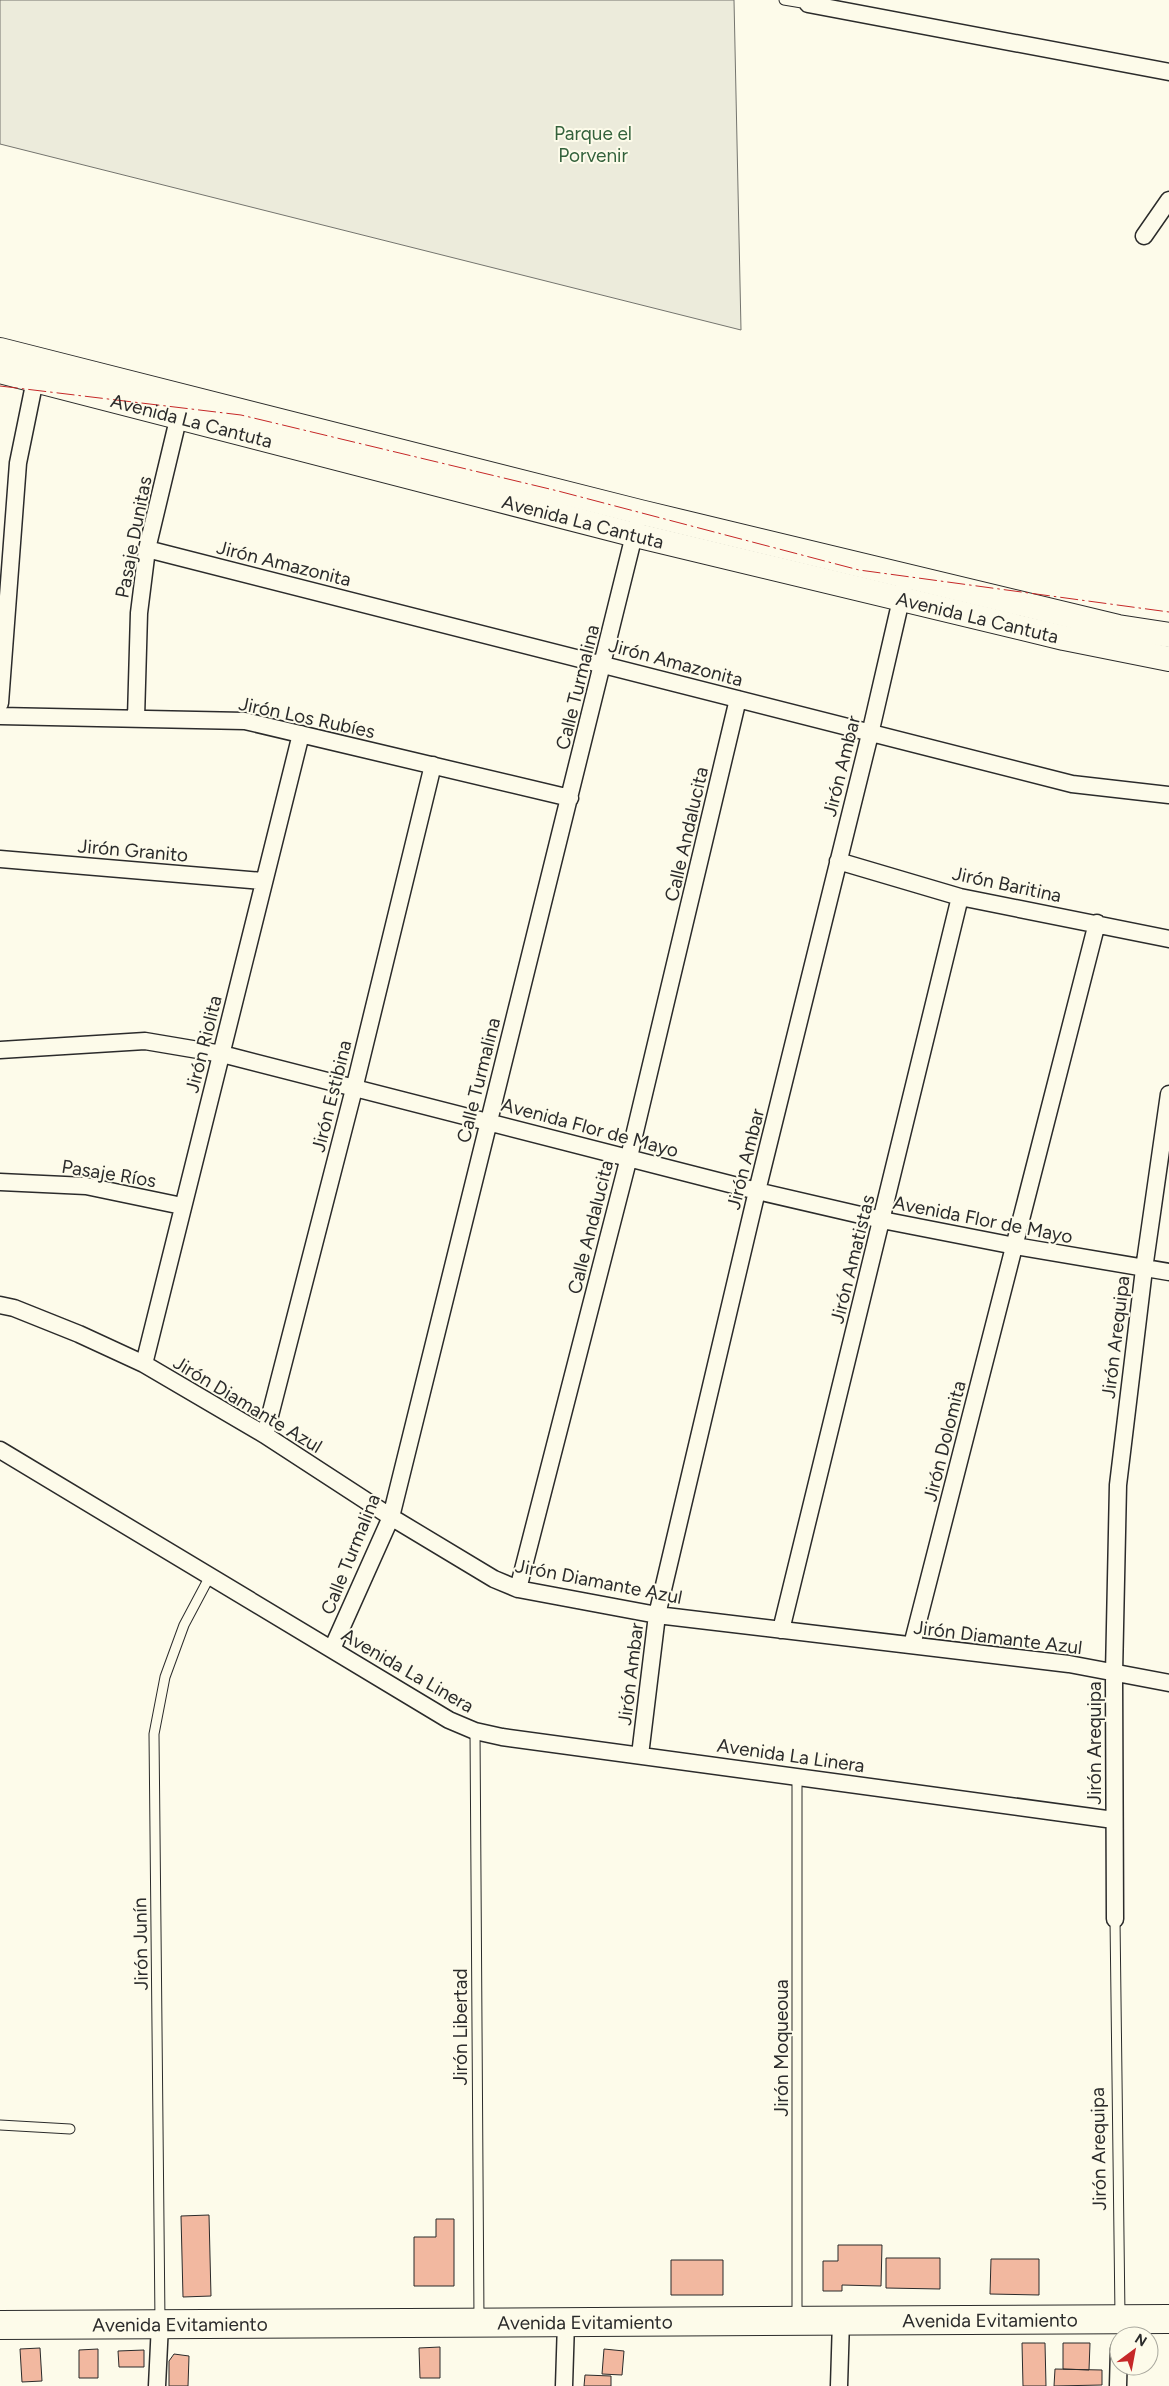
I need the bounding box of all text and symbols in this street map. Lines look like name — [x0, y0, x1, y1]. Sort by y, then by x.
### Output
park label: Parque el Porvenir — [554, 122, 632, 167]
street label: Avenida La Cantuta — [108, 389, 275, 453]
street label: Pasaje Dunitas — [110, 474, 157, 600]
street label: Avenida La Cantuta — [499, 490, 666, 554]
street label: Jirón Amazonita — [214, 536, 354, 591]
street label: Avenida La Cantuta — [894, 587, 1061, 648]
street label: Calle Turmalina — [551, 622, 604, 752]
street label: Jirón Amazonita — [606, 634, 745, 691]
street label: Jirón Los Rubíes — [237, 692, 377, 743]
street label: Jirón Ambar — [818, 713, 865, 819]
street label: Calle Andalucita — [660, 765, 713, 904]
street label: Jirón Granito — [77, 834, 189, 867]
street label: Jirón Baritina — [950, 862, 1064, 907]
street label: Jirón Riolita — [180, 993, 227, 1095]
street label: Calle Turmalina — [452, 1015, 505, 1145]
street label: Jirón Estibina — [306, 1038, 356, 1154]
street label: Avenida Flor de Mayo — [499, 1093, 681, 1162]
street label: Jirón Ambar — [722, 1106, 769, 1212]
street label: Pasaje Ríos — [60, 1155, 158, 1192]
street label: Calle Andalucita — [563, 1158, 618, 1297]
street label: Avenida Flor de Mayo — [891, 1191, 1075, 1248]
street label: Jirón Amatistas — [825, 1192, 880, 1326]
street label: Jirón Arequipa — [1097, 1274, 1134, 1400]
street label: Jirón Diamante Azul — [169, 1351, 326, 1458]
street label: Jirón Dolomita — [918, 1378, 971, 1504]
street label: Calle Turmalina — [316, 1490, 385, 1618]
street label: Jirón Diamante Azul — [513, 1554, 684, 1609]
street label: Jirón Diamante Azul — [912, 1616, 1084, 1659]
street label: Jirón Ambar — [613, 1621, 648, 1727]
street label: Avenida La Linera — [338, 1623, 478, 1718]
street label: Jirón Arequipa — [1083, 1681, 1106, 1805]
street label: Avenida La Linera — [716, 1734, 866, 1777]
street label: Jirón Junín — [128, 1897, 153, 1991]
street label: Jirón Libertad — [449, 1968, 472, 2086]
street label: Jirón Moqueoua — [770, 1979, 793, 2117]
street label: Jirón Arequipa — [1086, 2087, 1111, 2211]
street label: Avenida Evitamiento — [902, 2308, 1078, 2332]
street label: Avenida Evitamiento — [497, 2311, 673, 2334]
street label: Avenida Evitamiento — [92, 2313, 268, 2337]
north arrow — [1109, 2326, 1159, 2376]
text: N — [1132, 2330, 1150, 2350]

